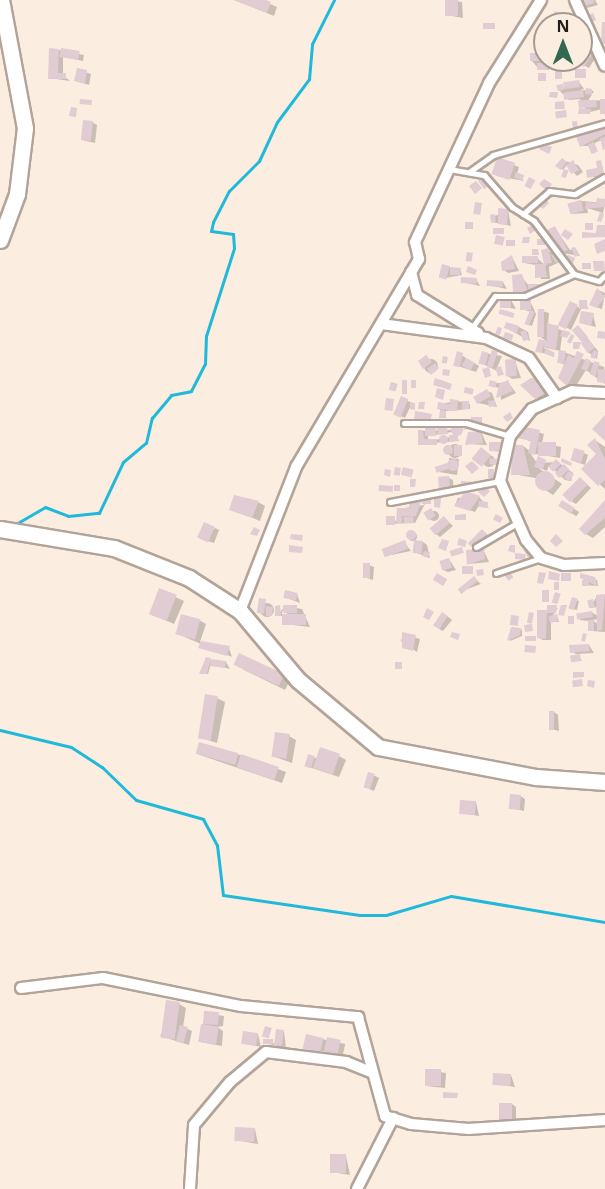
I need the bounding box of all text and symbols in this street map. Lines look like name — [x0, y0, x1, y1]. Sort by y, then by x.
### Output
north arrow — [533, 12, 593, 72]
text: N — [556, 15, 570, 37]

